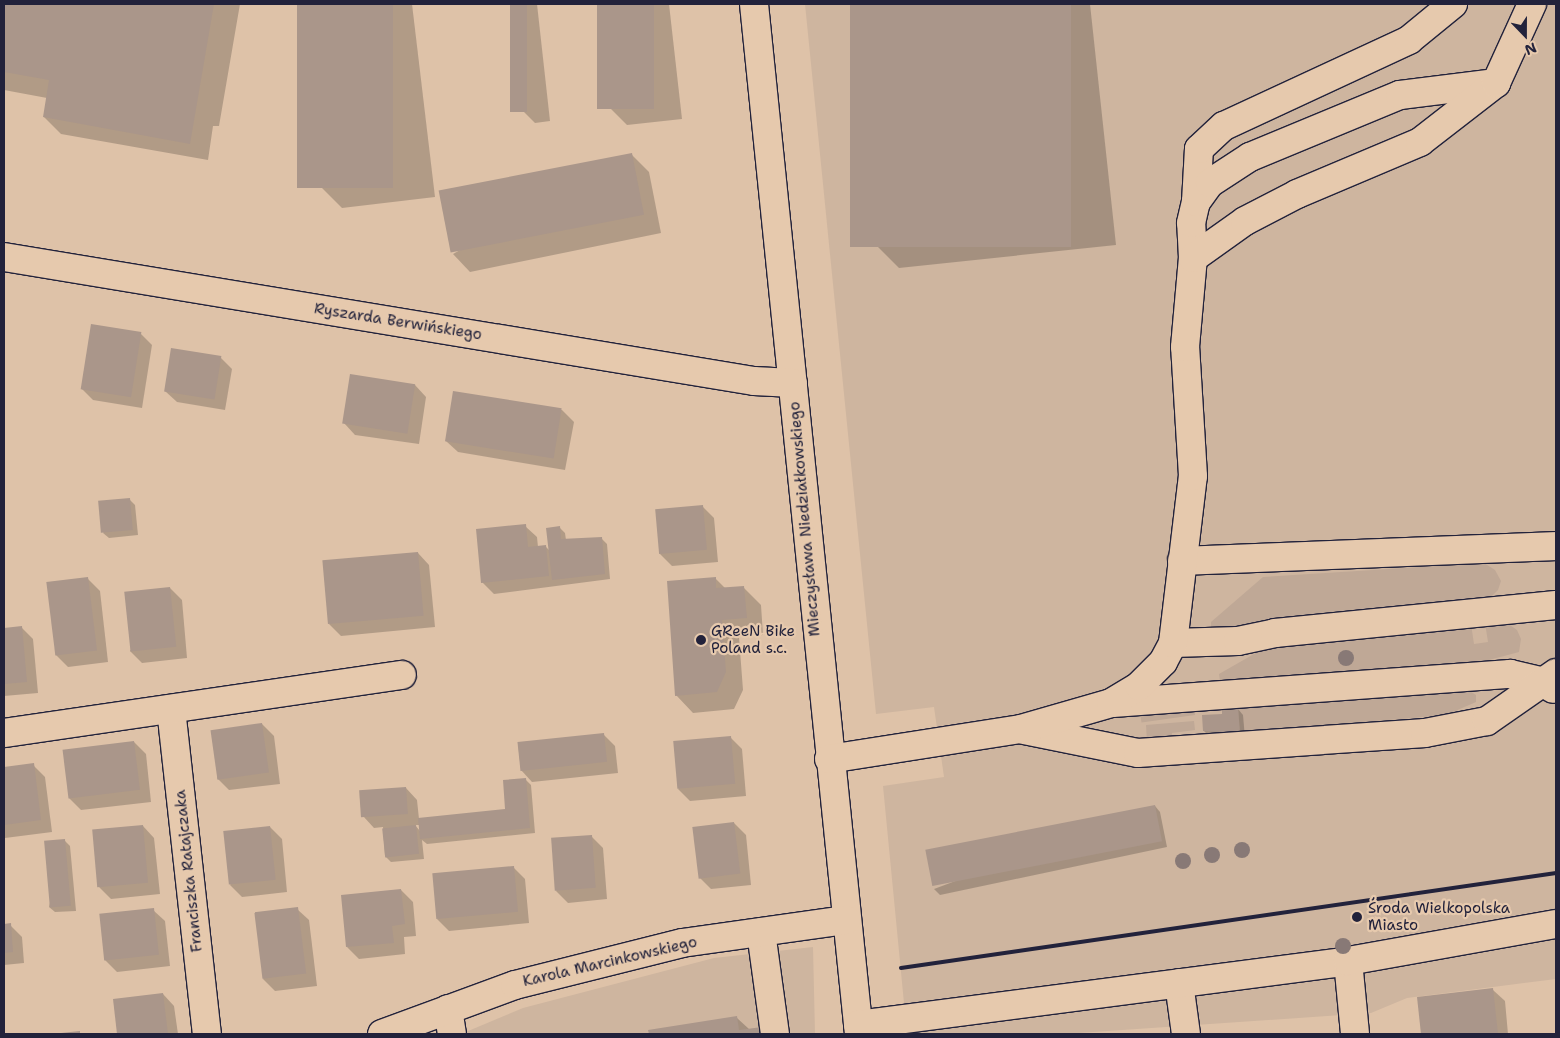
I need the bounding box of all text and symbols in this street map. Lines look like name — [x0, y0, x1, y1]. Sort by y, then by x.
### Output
north arrow — [1500, 10, 1550, 60]
text: N — [1522, 38, 1539, 59]
street label: Ryszarda Berwińskiego — [313, 300, 483, 344]
street label: Mieczysława Niedziałkowskiego — [786, 401, 824, 637]
place label: GReeN Bike Poland s.c. — [711, 622, 795, 657]
marker: GReeN Bike Poland s.c. — [695, 634, 707, 646]
street label: Franciszka Ratajczaka — [172, 789, 206, 953]
place label: Środa Wielkopolska Miasto — [1368, 899, 1510, 934]
marker: Środa Wielkopolska Miasto — [1350, 910, 1364, 924]
street label: Karola Marcinkowskiego — [521, 933, 699, 991]

